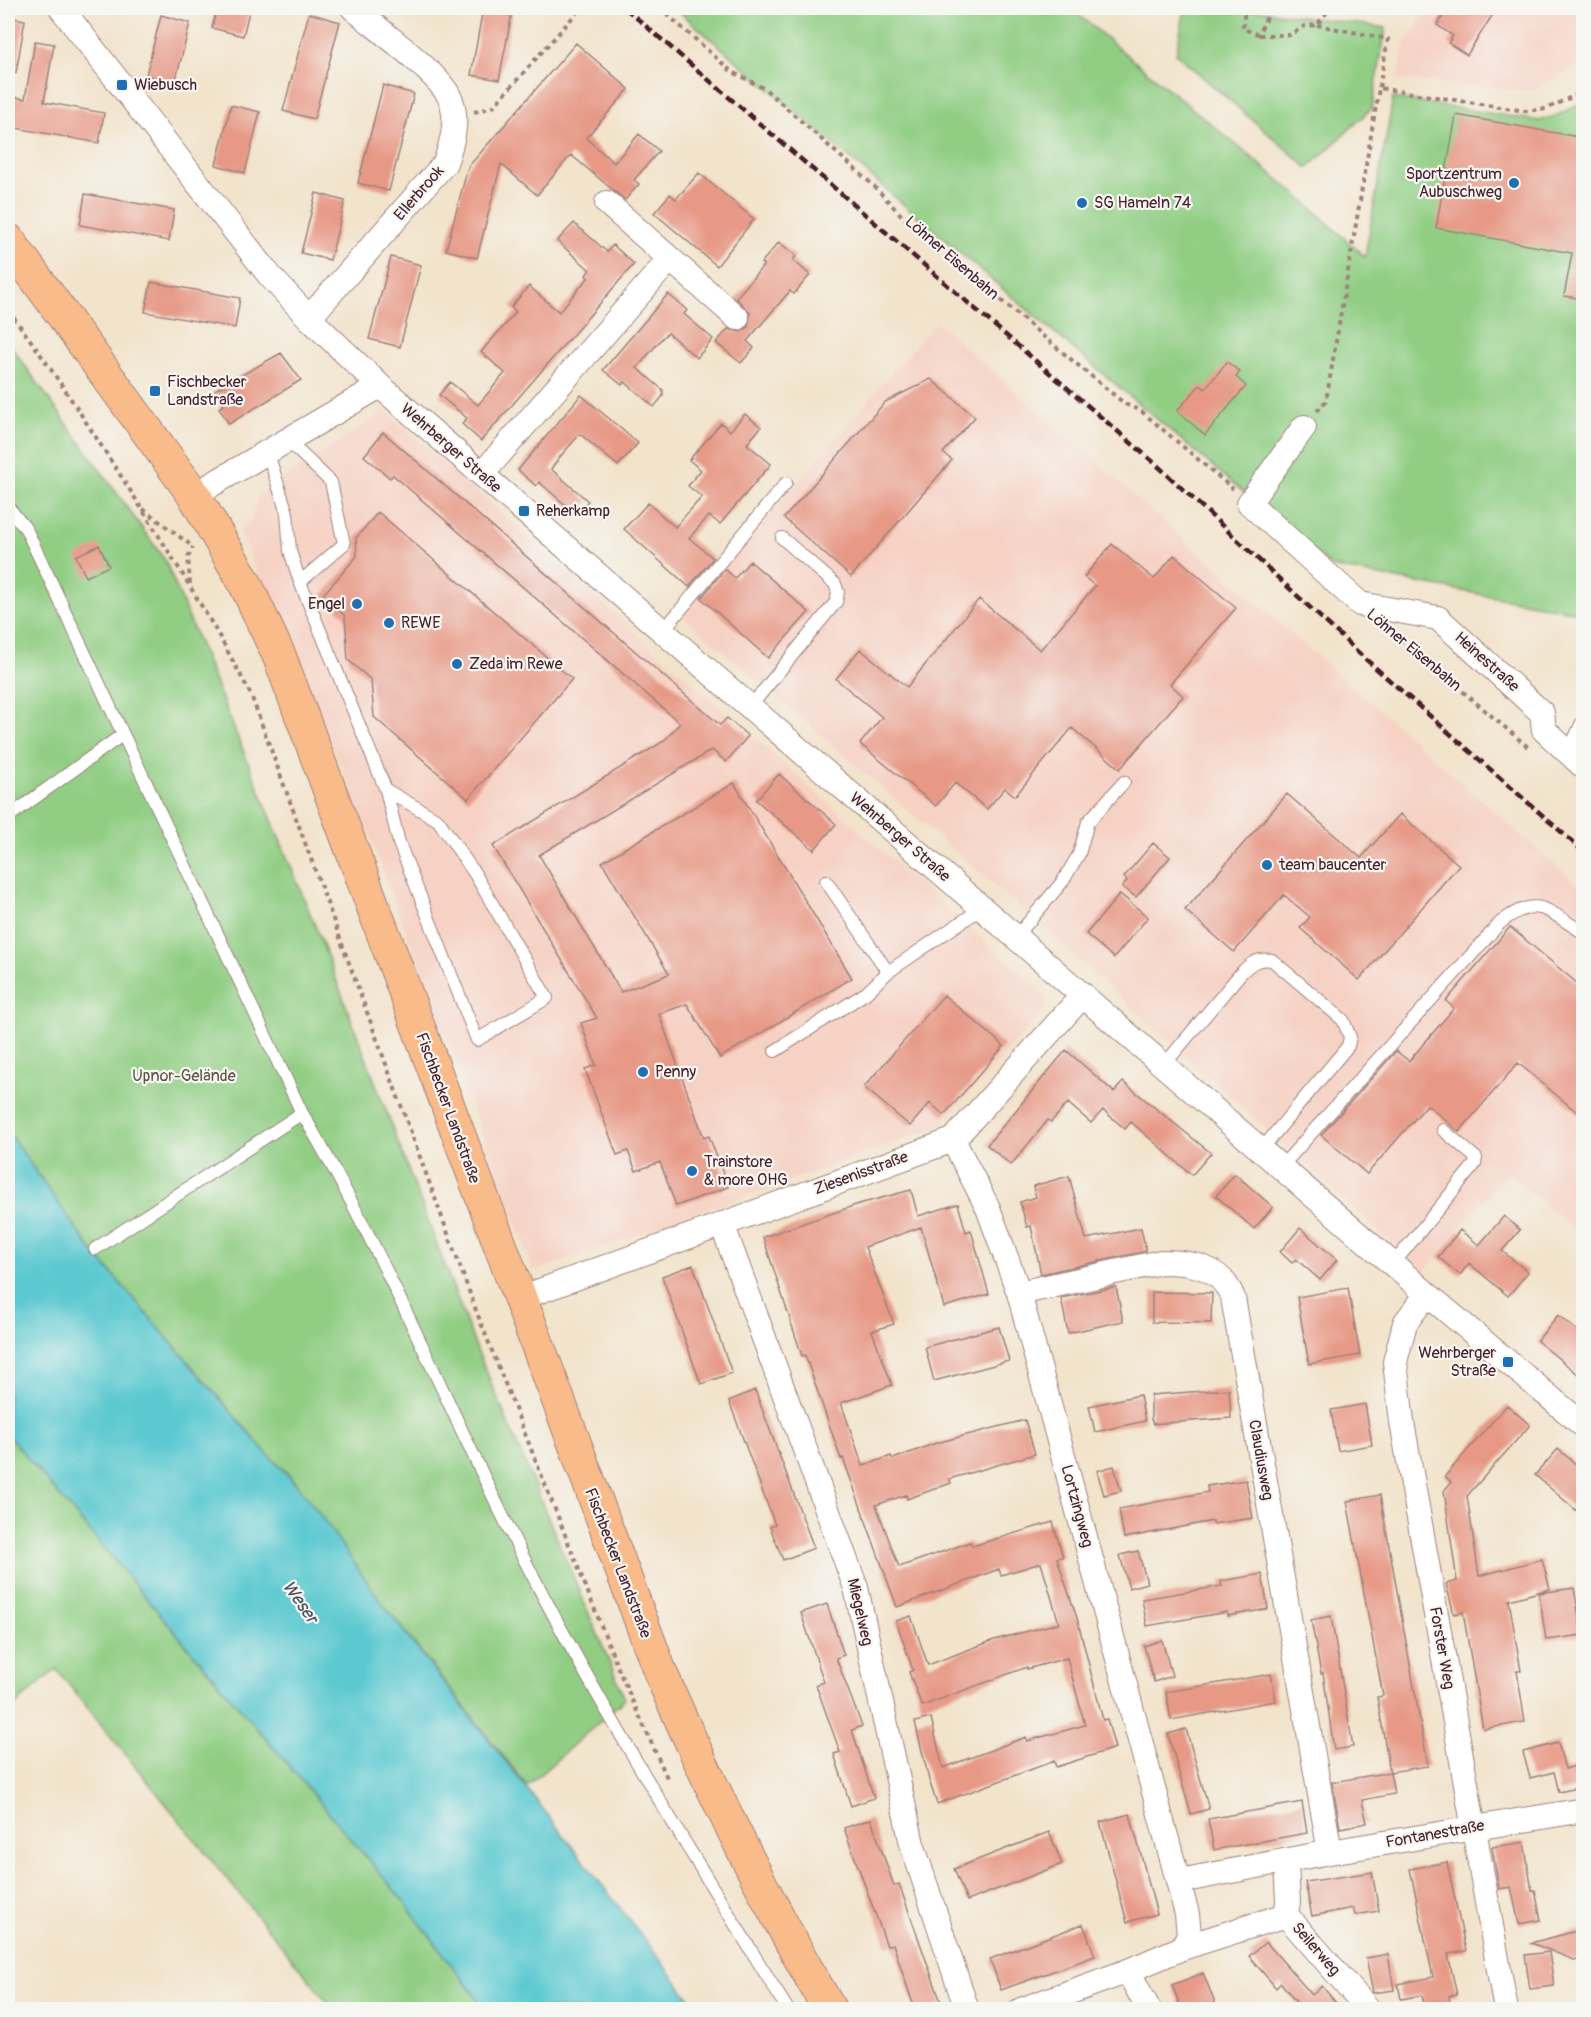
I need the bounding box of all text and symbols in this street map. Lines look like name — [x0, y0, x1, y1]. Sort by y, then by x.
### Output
place label: Wiebusch — [134, 75, 197, 95]
marker: Wiebusch — [115, 78, 129, 92]
street label: Ellerbrook — [390, 161, 449, 225]
place label: Sportzentrum Aubuschweg — [1406, 164, 1502, 202]
marker: Sportzentrum Aubuschweg — [1507, 176, 1521, 190]
place label: SG Hameln 74 — [1094, 193, 1191, 213]
marker: SG Hameln 74 — [1075, 196, 1089, 210]
street label: Löhner Eisenbahn — [901, 212, 1003, 304]
place label: Fischbecker Landstraße — [167, 372, 247, 410]
marker: Fischbecker Landstraße — [148, 384, 162, 398]
street label: Wehrberger Straße — [397, 399, 506, 497]
place label: Reherkamp — [536, 501, 610, 521]
marker: Reherkamp — [517, 504, 531, 518]
place label: Engel — [308, 594, 345, 614]
marker: Engel — [350, 597, 364, 611]
street label: Löhner Eisenbahn — [1362, 604, 1466, 696]
place label: REWE — [401, 613, 441, 633]
marker: REWE — [382, 616, 396, 630]
street label: Heinestraße — [1450, 628, 1524, 696]
place label: Zeda im Rewe — [469, 654, 563, 674]
marker: Zeda im Rewe — [450, 657, 464, 671]
street label: Wehrberger Straße — [846, 788, 955, 886]
place label: team baucenter — [1278, 855, 1386, 875]
marker: team baucenter — [1260, 858, 1274, 872]
street label: Fischbecker Landstraße — [411, 1030, 485, 1186]
place label: Penny — [655, 1062, 696, 1082]
marker: Penny — [636, 1065, 650, 1079]
park label: Upnor-Gelände — [132, 1066, 236, 1086]
street label: Ziesenisstraße — [811, 1147, 911, 1199]
place label: Trainstore & more OHG — [704, 1152, 788, 1190]
marker: Trainstore & more OHG — [685, 1164, 699, 1178]
place label: Wehrberger Straße — [1418, 1343, 1496, 1381]
marker: Wehrberger Straße — [1501, 1355, 1515, 1369]
street label: Claudiusweg — [1244, 1418, 1278, 1502]
street label: Lortzingweg — [1056, 1463, 1098, 1549]
street label: Fischbecker Landstraße — [580, 1485, 656, 1641]
water label: Weser — [277, 1576, 325, 1630]
street label: Miegelweg — [843, 1576, 877, 1648]
street label: Forster Weg — [1425, 1605, 1459, 1691]
street label: Fontanestraße — [1384, 1815, 1486, 1853]
street label: Seilerweg — [1287, 1918, 1345, 1980]

